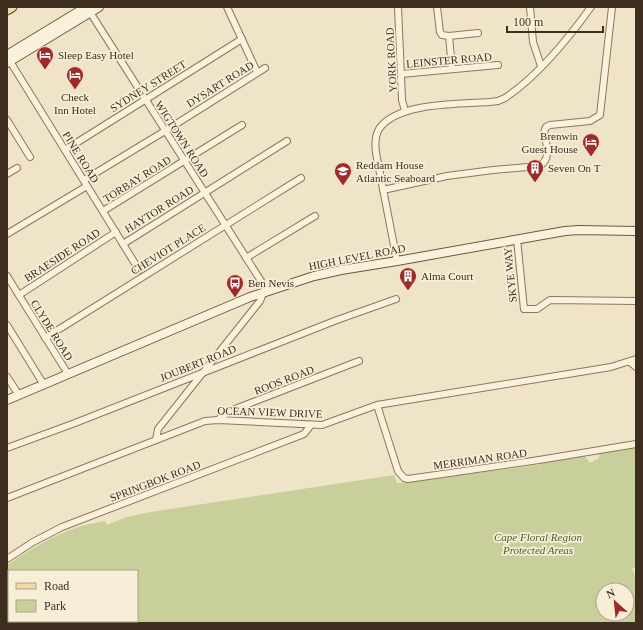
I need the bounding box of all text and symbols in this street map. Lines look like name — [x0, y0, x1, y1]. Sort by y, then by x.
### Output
scale bar — [507, 8, 603, 34]
text: 100 m — [513, 15, 544, 29]
street label: YORK ROAD — [383, 27, 399, 93]
hotel icon: Sleep Easy Hotel — [35, 45, 55, 70]
place label: Sleep Easy Hotel — [58, 49, 134, 61]
street label: LEINSTER ROAD — [406, 50, 492, 70]
street label: SYDNEY STREET — [108, 58, 188, 114]
street label: DYSART ROAD — [184, 58, 256, 110]
hotel icon: Check Inn Hotel — [65, 65, 85, 90]
place label: Check Inn Hotel — [54, 91, 96, 116]
street label: WIGTOWN ROAD — [153, 99, 211, 180]
street label: PINE ROAD — [60, 129, 102, 185]
place label: Brenwin Guest House — [521, 130, 578, 155]
hotel icon: Brenwin Guest House — [581, 132, 601, 157]
street label: TORBAY ROAD — [101, 153, 173, 205]
building icon: Seven On T — [525, 158, 545, 183]
place label: Reddam House Atlantic Seaboard — [356, 159, 436, 184]
school or university icon: Reddam House Atlantic Seaboard — [333, 161, 353, 186]
place label: Seven On T — [548, 162, 601, 174]
street label: HAYTOR ROAD — [123, 183, 196, 235]
street label: CHEVIOT PLACE — [128, 221, 208, 277]
street label: BRAESIDE ROAD — [22, 226, 102, 284]
street label: HIGH LEVEL ROAD — [307, 242, 407, 272]
street label: SKYE WAY — [501, 247, 519, 303]
building icon: Alma Court — [398, 266, 418, 291]
place label: Alma Court — [421, 270, 473, 282]
bus stop icon: Ben Nevis — [225, 273, 245, 298]
place label: Ben Nevis — [248, 277, 294, 289]
street label: CLYDE ROAD — [29, 297, 76, 363]
street label: JOUBERT ROAD — [158, 342, 238, 384]
street label: ROOS ROAD — [252, 363, 316, 397]
street label: OCEAN VIEW DRIVE — [217, 404, 323, 420]
street label: MERRIMAN ROAD — [432, 446, 528, 472]
street label: SPRINGBOK ROAD — [108, 458, 202, 504]
park label: Cape Floral Region Protected Areas — [494, 531, 582, 556]
legend — [8, 570, 138, 622]
text: Road — [44, 579, 69, 593]
north arrow — [595, 582, 635, 622]
text: N — [604, 586, 617, 600]
text: Park — [44, 599, 66, 613]

